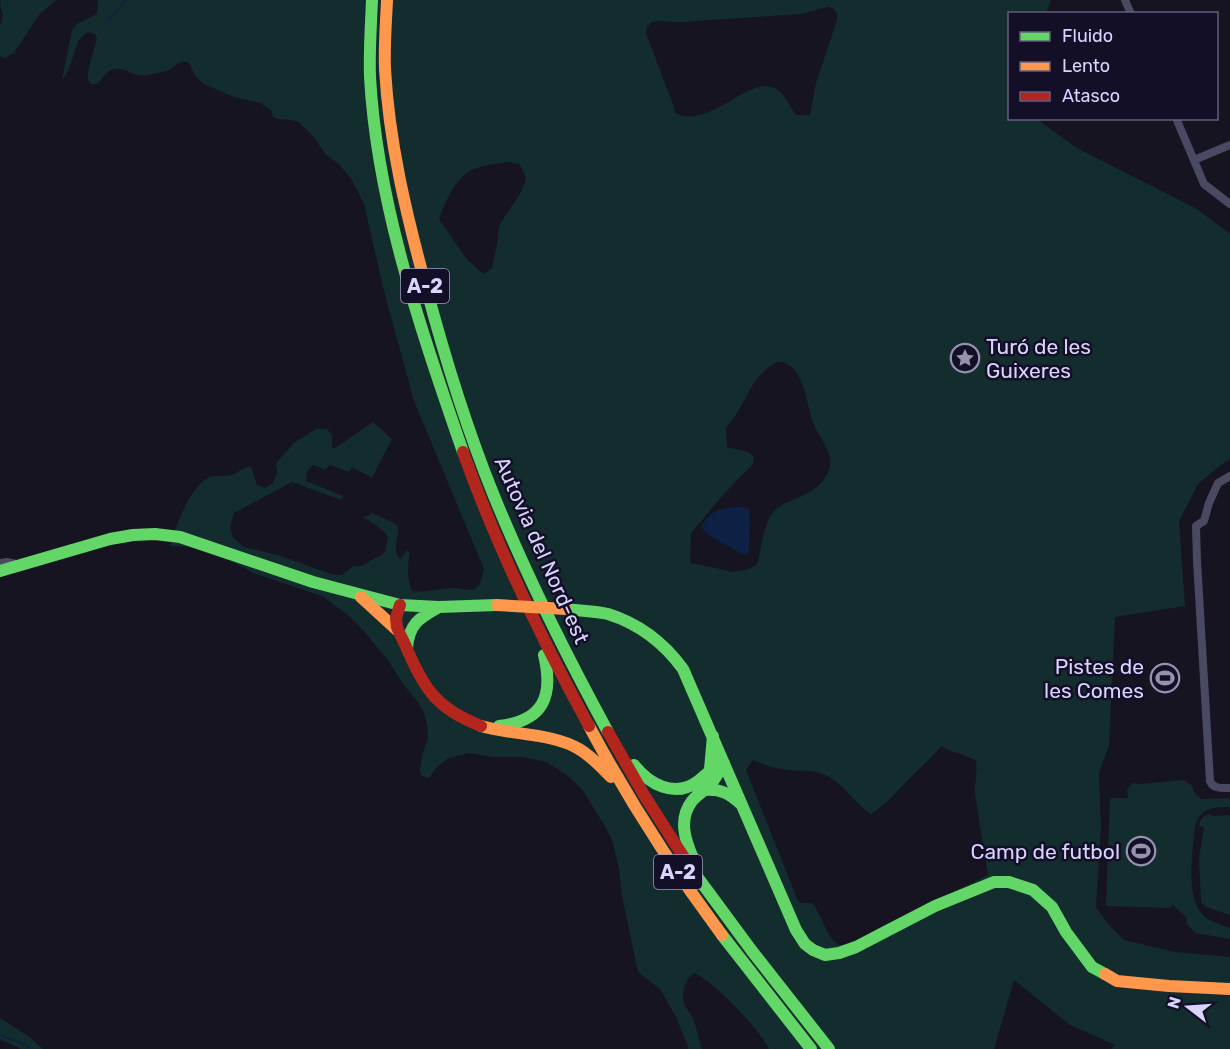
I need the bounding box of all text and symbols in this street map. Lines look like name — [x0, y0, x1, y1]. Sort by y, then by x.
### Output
legend — [1008, 12, 1218, 120]
text: Fluido — [1062, 25, 1113, 47]
text: Lento — [1062, 55, 1110, 77]
text: Atasco — [1062, 85, 1120, 107]
road number: A-2 — [401, 269, 449, 303]
place label: Turó de les Guixeres — [986, 334, 1091, 383]
place icon: Turó de les Guixeres — [949, 342, 981, 374]
street label: Autovia del Nord-est — [489, 453, 595, 647]
place label: Pistes de les Comes — [1044, 654, 1144, 703]
sports icon: Pistes de les Comes — [1149, 662, 1181, 694]
sports icon: Camp de futbol — [1125, 835, 1157, 867]
place label: Camp de futbol — [971, 839, 1120, 864]
road number: A-2 — [654, 855, 702, 889]
north arrow — [1158, 977, 1218, 1037]
text: N — [1163, 994, 1185, 1011]

